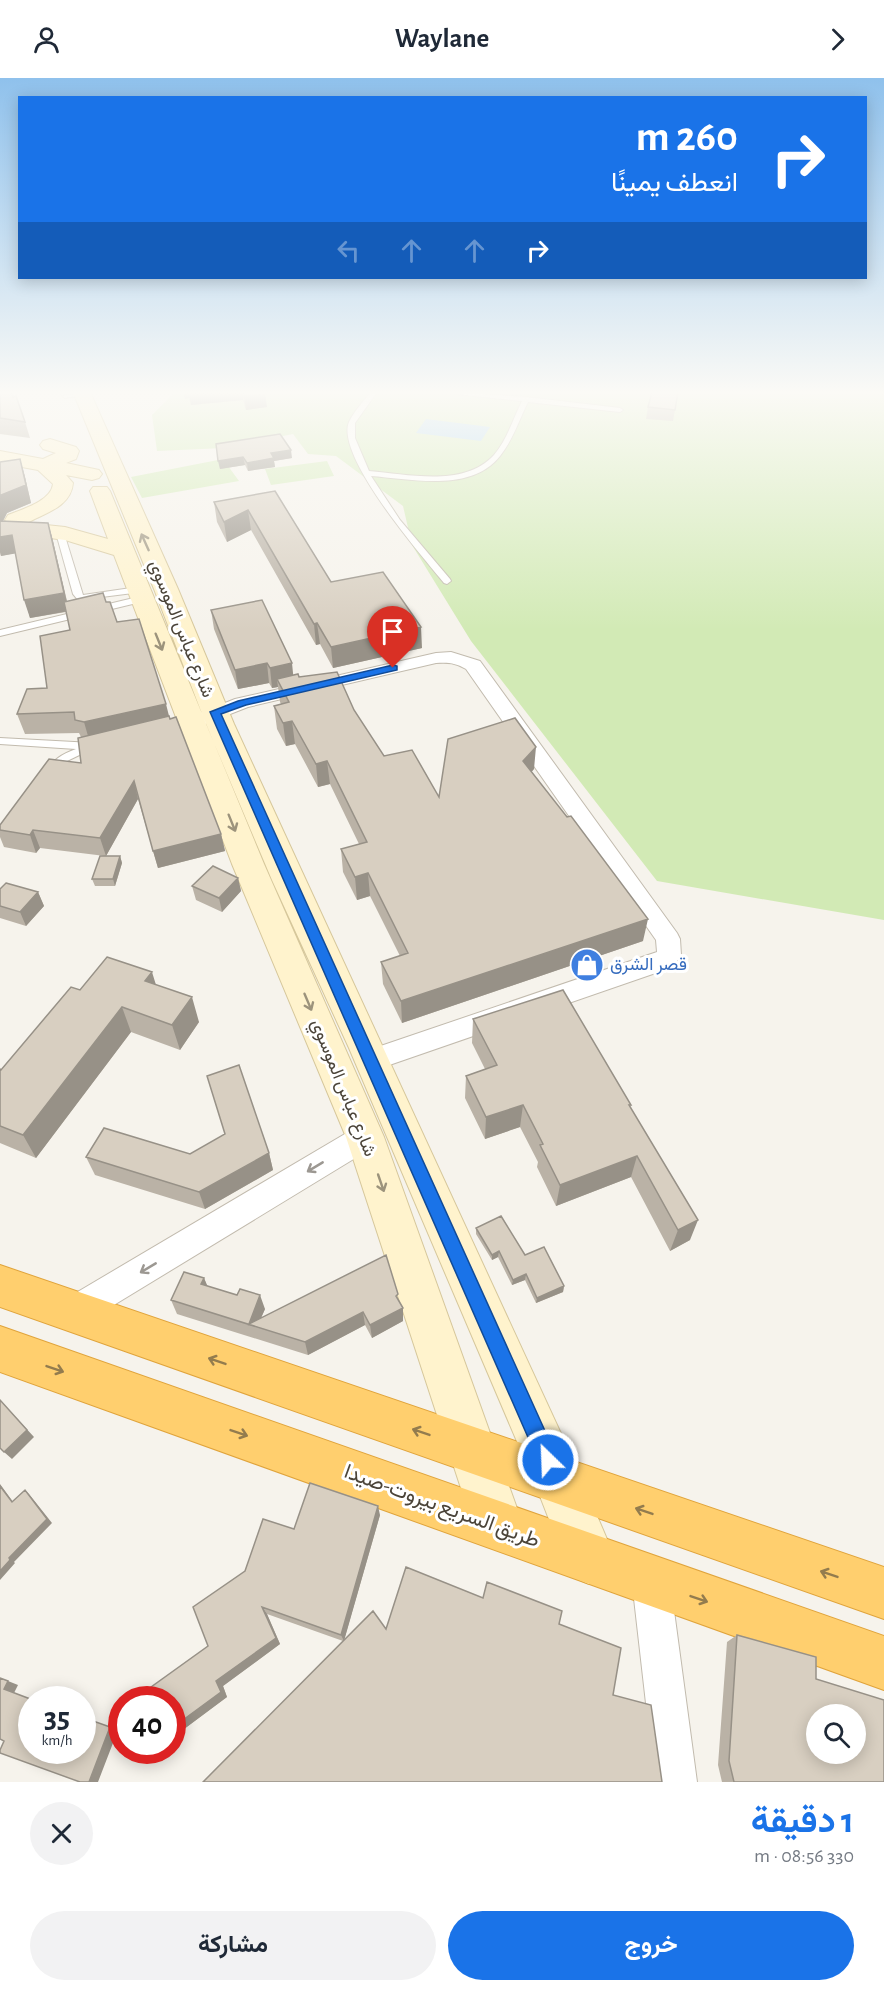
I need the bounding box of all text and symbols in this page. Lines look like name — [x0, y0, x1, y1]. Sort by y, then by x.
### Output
icon: person — [30, 23, 63, 56]
icon: forward — [821, 23, 854, 56]
text: Waylane — [395, 25, 489, 52]
text: 260 m — [636, 116, 738, 158]
icon: right — [759, 120, 837, 198]
text: انعطف يمينًا — [611, 169, 738, 196]
icon: left — [332, 234, 365, 267]
icon: ahead — [395, 234, 428, 267]
icon: ahead — [458, 234, 491, 267]
icon: right — [521, 234, 554, 267]
one-way arrow — [139, 534, 151, 552]
street label: شارع عباس الموسوي — [141, 558, 217, 702]
pin — [367, 606, 418, 668]
icon: arrive — [376, 615, 409, 648]
one-way arrow — [154, 632, 165, 651]
one-way arrow — [227, 813, 238, 832]
shop icon: قصر الشرق — [569, 947, 605, 983]
place label: قصر الشرق — [610, 956, 687, 975]
one-way arrow — [303, 993, 314, 1011]
street label: شارع عباس الموسوي — [303, 1017, 379, 1161]
one-way arrow — [307, 1162, 324, 1174]
one-way arrow — [377, 1173, 388, 1192]
one-way arrow — [140, 1262, 157, 1274]
one-way arrow — [208, 1355, 227, 1366]
one-way arrow — [45, 1364, 64, 1375]
one-way arrow — [412, 1425, 431, 1436]
position arrow — [516, 1428, 580, 1492]
one-way arrow — [229, 1429, 248, 1440]
street label: طريق السريع بيروت-صيدا — [340, 1461, 542, 1554]
one-way arrow — [635, 1505, 654, 1516]
one-way arrow — [820, 1568, 839, 1579]
one-way arrow — [690, 1594, 708, 1605]
speed limit sign: 40 — [108, 1686, 186, 1764]
text: 35 — [44, 1703, 70, 1733]
map controls — [806, 1704, 866, 1764]
button: search — [806, 1704, 866, 1764]
text: km/h — [42, 1733, 72, 1748]
button: close — [30, 1802, 93, 1865]
text: 1 دقيقة — [751, 1803, 854, 1839]
text: 330 m · 08:56 — [754, 1846, 854, 1866]
button: مشاركة — [30, 1911, 436, 1980]
button: خروج — [448, 1911, 854, 1980]

